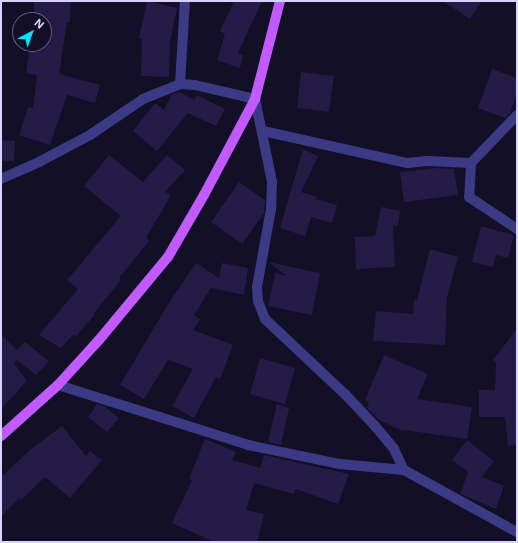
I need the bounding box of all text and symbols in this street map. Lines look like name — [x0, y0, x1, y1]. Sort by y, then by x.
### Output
north arrow — [12, 12, 52, 52]
text: N — [31, 16, 47, 32]

